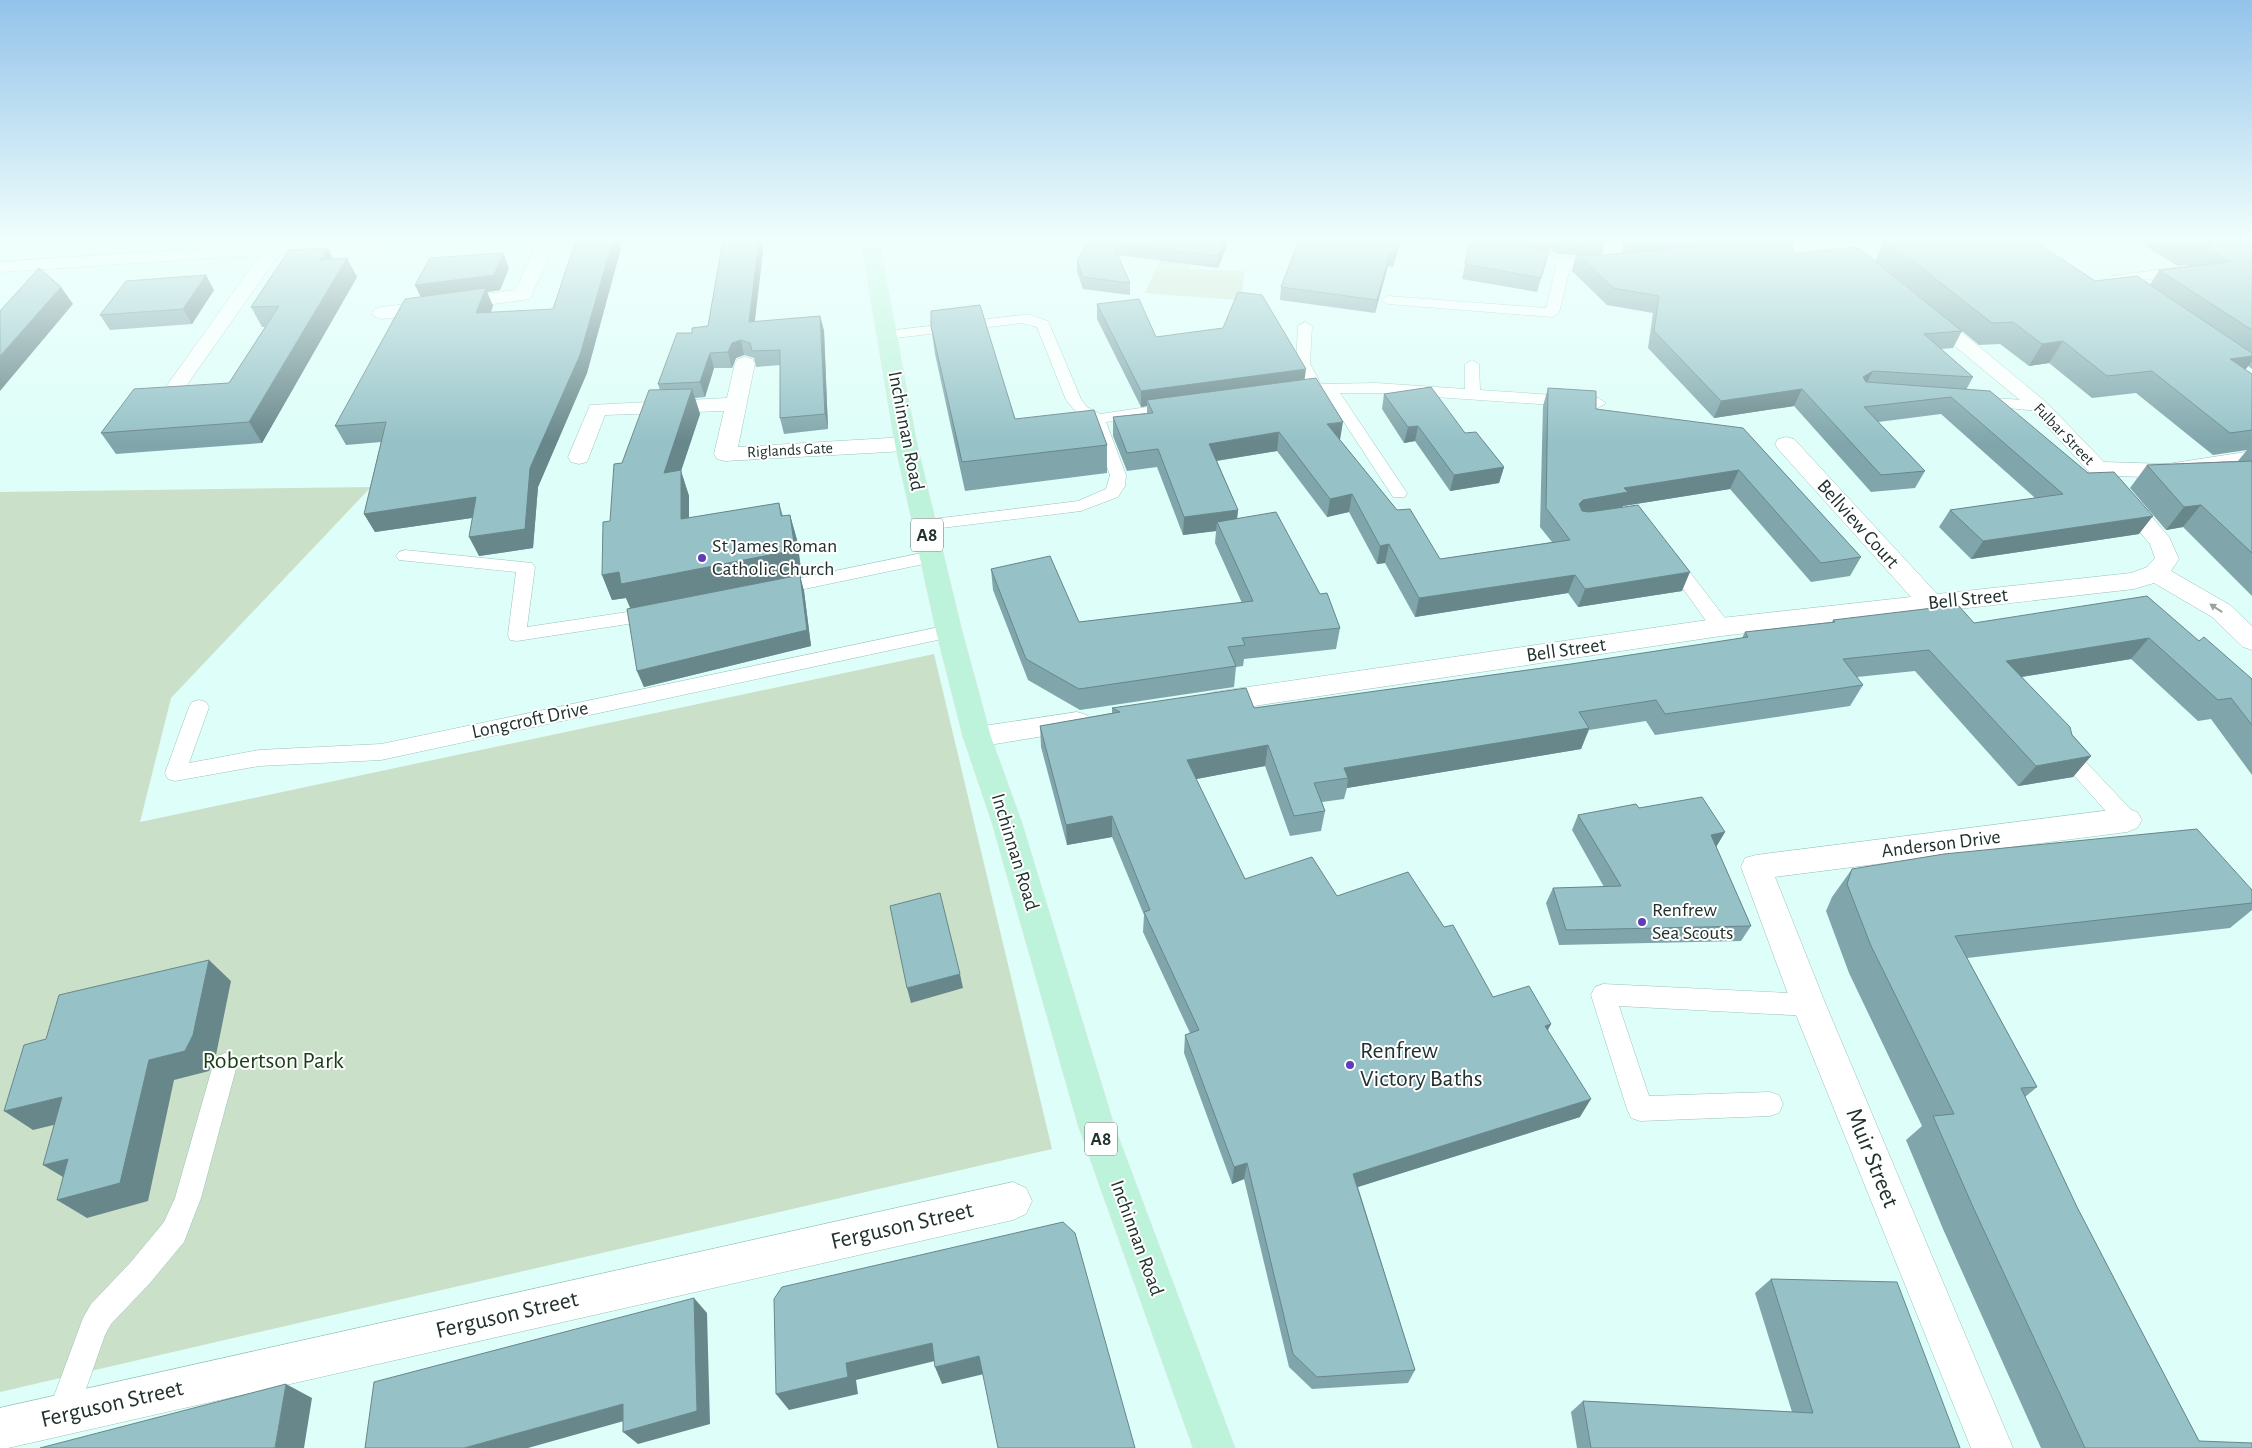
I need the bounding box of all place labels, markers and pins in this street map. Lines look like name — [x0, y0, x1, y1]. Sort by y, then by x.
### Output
place label: St James Roman Catholic Church — [712, 536, 837, 579]
marker: St James Roman Catholic Church — [696, 552, 708, 564]
place label: Renfrew Sea Scouts — [1652, 900, 1733, 943]
marker: Renfrew Sea Scouts — [1636, 916, 1648, 928]
place label: Renfrew Victory Baths — [1360, 1039, 1483, 1091]
marker: Renfrew Victory Baths — [1344, 1059, 1356, 1071]

